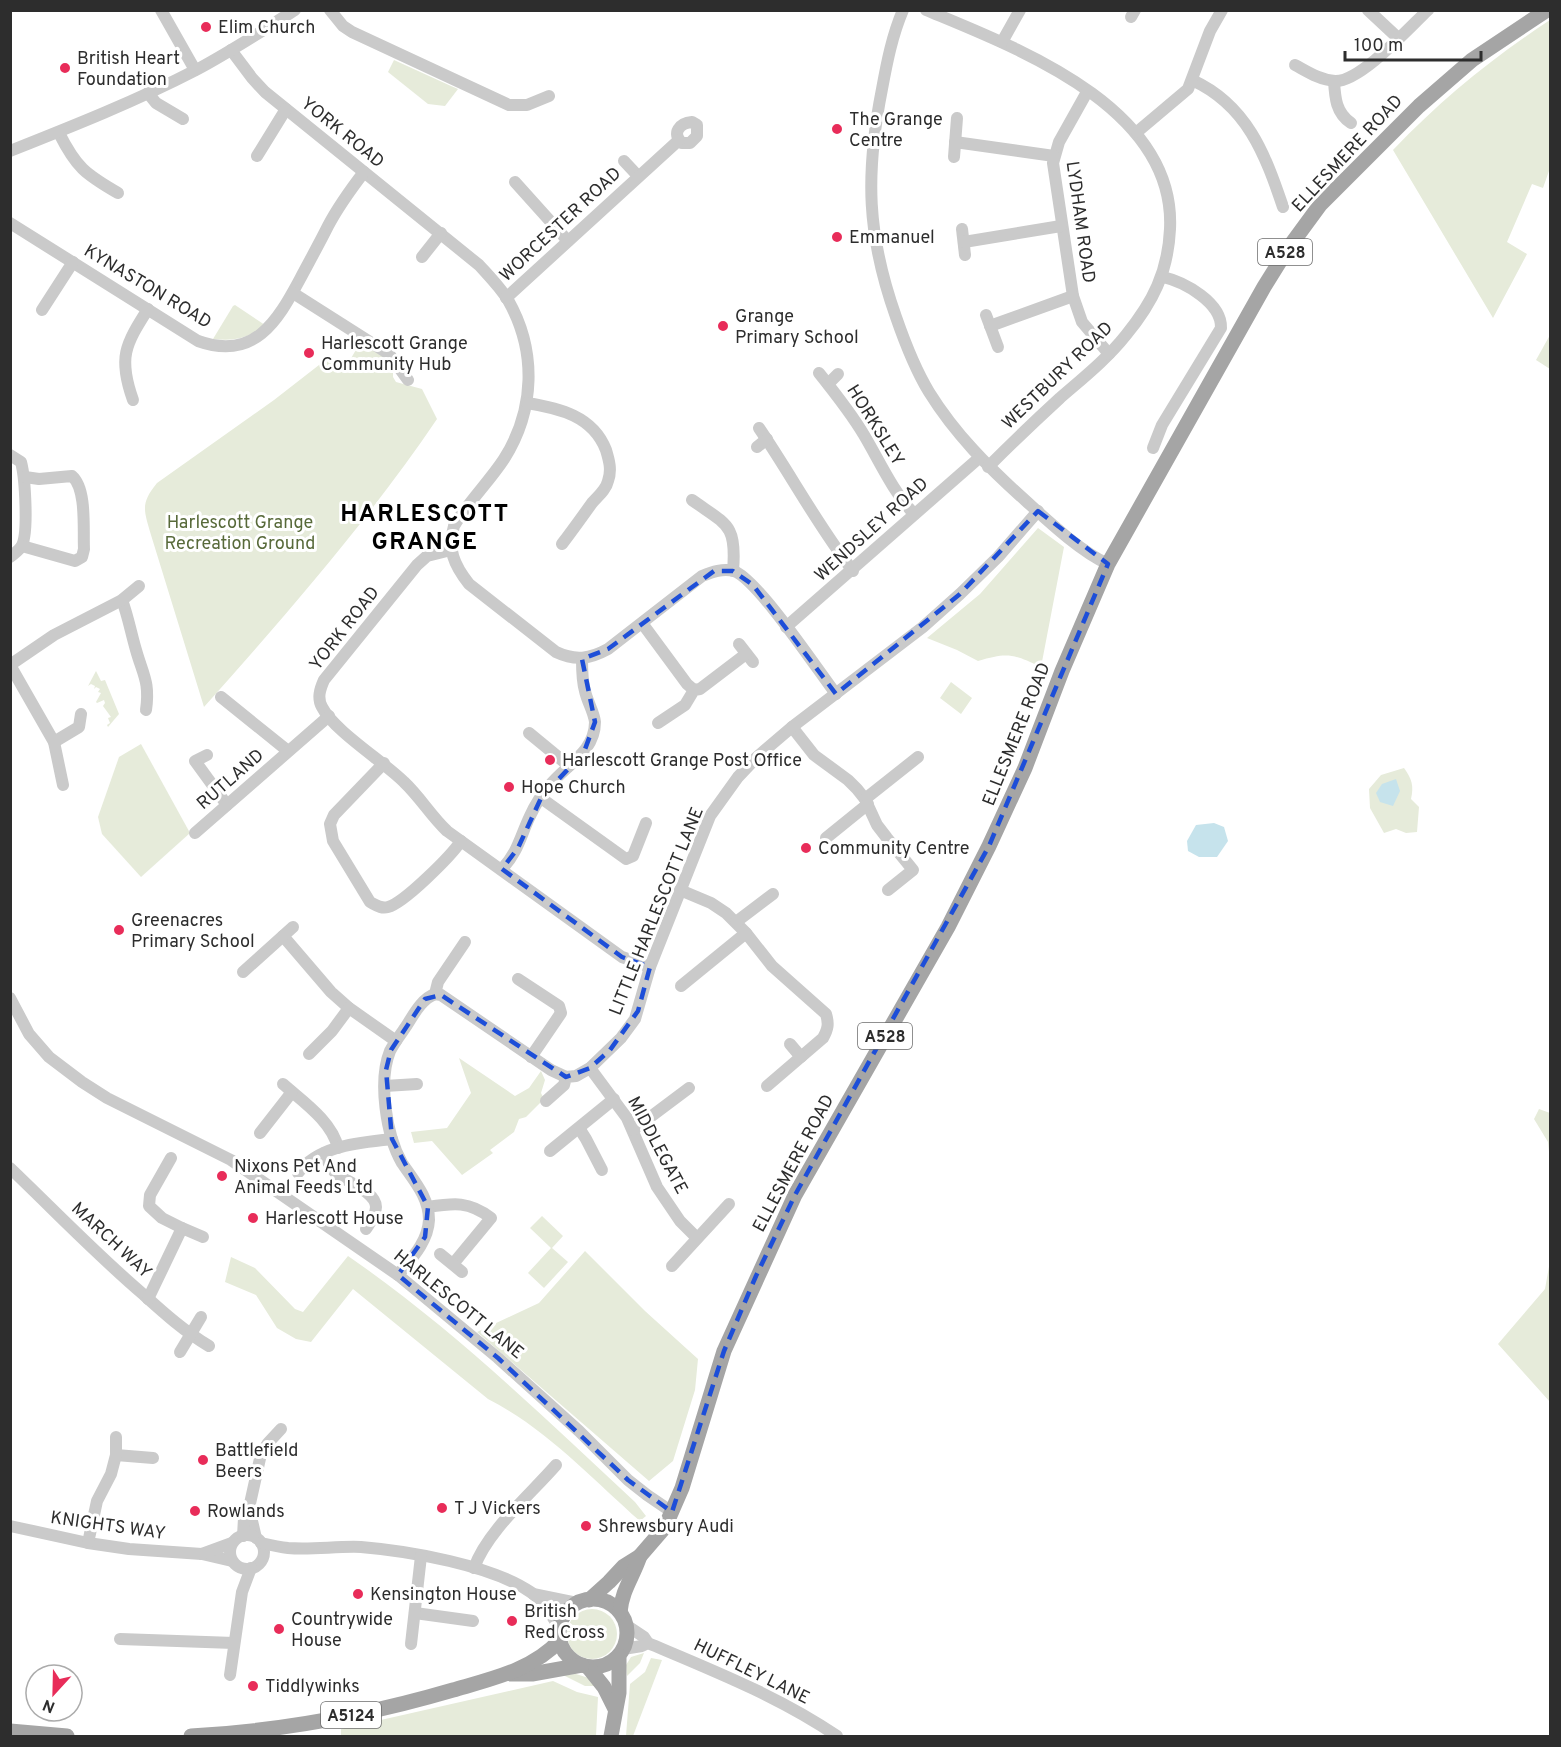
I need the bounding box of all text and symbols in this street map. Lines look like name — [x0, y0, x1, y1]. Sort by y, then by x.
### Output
place label: Elim Church — [218, 17, 315, 40]
marker: Elim Church — [199, 20, 213, 34]
scale bar — [1345, 24, 1482, 62]
text: 100 m — [1354, 35, 1403, 58]
place label: British Heart Foundation — [77, 48, 180, 92]
marker: British Heart Foundation — [58, 61, 72, 75]
street label: ELLESMERE ROAD — [1288, 90, 1409, 218]
street label: YORK ROAD — [296, 93, 388, 174]
place label: The Grange Centre — [849, 109, 943, 153]
marker: The Grange Centre — [830, 122, 844, 136]
street label: LYDHAM ROAD — [1060, 160, 1099, 285]
street label: WORCESTER ROAD — [495, 163, 627, 287]
place label: Emmanuel — [849, 227, 935, 250]
marker: Emmanuel — [830, 230, 844, 244]
road number: A528 — [1258, 239, 1312, 265]
street label: KYNASTON ROAD — [79, 240, 215, 334]
place label: Grange Primary School — [735, 306, 859, 350]
street label: WESTBURY ROAD — [998, 317, 1118, 435]
marker: Grange Primary School — [716, 319, 730, 333]
place label: Harlescott Grange Community Hub — [321, 333, 468, 377]
marker: Harlescott Grange Community Hub — [302, 346, 316, 360]
street label: HORKSLEY — [841, 381, 909, 471]
street label: WENDSLEY ROAD — [810, 473, 934, 587]
district label: HARLESCOTT GRANGE — [340, 500, 510, 558]
park label: Harlescott Grange Recreation Ground — [164, 512, 316, 556]
street label: YORK ROAD — [305, 582, 385, 676]
street label: ELLESMERE ROAD — [978, 659, 1057, 810]
street label: RUTLAND — [193, 745, 269, 816]
place label: Harlescott Grange Post Office — [562, 750, 802, 773]
marker: Harlescott Grange Post Office — [543, 753, 557, 767]
place label: Hope Church — [521, 777, 626, 800]
marker: Hope Church — [502, 780, 516, 794]
street label: LITTLE HARLESCOTT LANE — [605, 804, 710, 1019]
place label: Community Centre — [818, 838, 969, 861]
marker: Community Centre — [799, 841, 813, 855]
place label: Greenacres Primary School — [131, 910, 255, 954]
marker: Greenacres Primary School — [112, 923, 126, 937]
road number: A528 — [858, 1023, 912, 1049]
street label: ELLESMERE ROAD — [748, 1091, 840, 1237]
street label: MIDDLEGATE — [621, 1093, 692, 1199]
place label: Nixons Pet And Animal Feeds Ltd — [234, 1156, 373, 1200]
marker: Nixons Pet And Animal Feeds Ltd — [215, 1169, 229, 1183]
street label: MARCH WAY — [66, 1198, 156, 1284]
place label: Harlescott House — [265, 1208, 404, 1231]
marker: Harlescott House — [246, 1211, 260, 1225]
street label: HARLESCOTT LANE — [388, 1245, 528, 1365]
place label: Battlefield Beers — [215, 1440, 298, 1484]
marker: Battlefield Beers — [196, 1453, 210, 1467]
place label: T J Vickers — [454, 1498, 541, 1521]
place label: Rowlands — [207, 1501, 285, 1524]
marker: T J Vickers — [435, 1501, 449, 1515]
marker: Rowlands — [188, 1504, 202, 1518]
street label: KNIGHTS WAY — [49, 1507, 167, 1546]
place label: Shrewsbury Audi — [598, 1516, 734, 1539]
marker: Shrewsbury Audi — [579, 1519, 593, 1533]
place label: Kensington House — [370, 1584, 517, 1607]
marker: Kensington House — [351, 1587, 365, 1601]
place label: British Red Cross — [524, 1601, 605, 1645]
place label: Countrywide House — [291, 1609, 393, 1653]
marker: British Red Cross — [505, 1614, 519, 1628]
marker: Countrywide House — [272, 1622, 286, 1636]
street label: HUFFLEY LANE — [689, 1634, 813, 1710]
north arrow — [24, 1663, 84, 1723]
place label: Tiddlywinks — [265, 1676, 360, 1699]
marker: Tiddlywinks — [246, 1679, 260, 1693]
text: N — [40, 1694, 58, 1716]
road number: A5124 — [321, 1702, 381, 1728]

